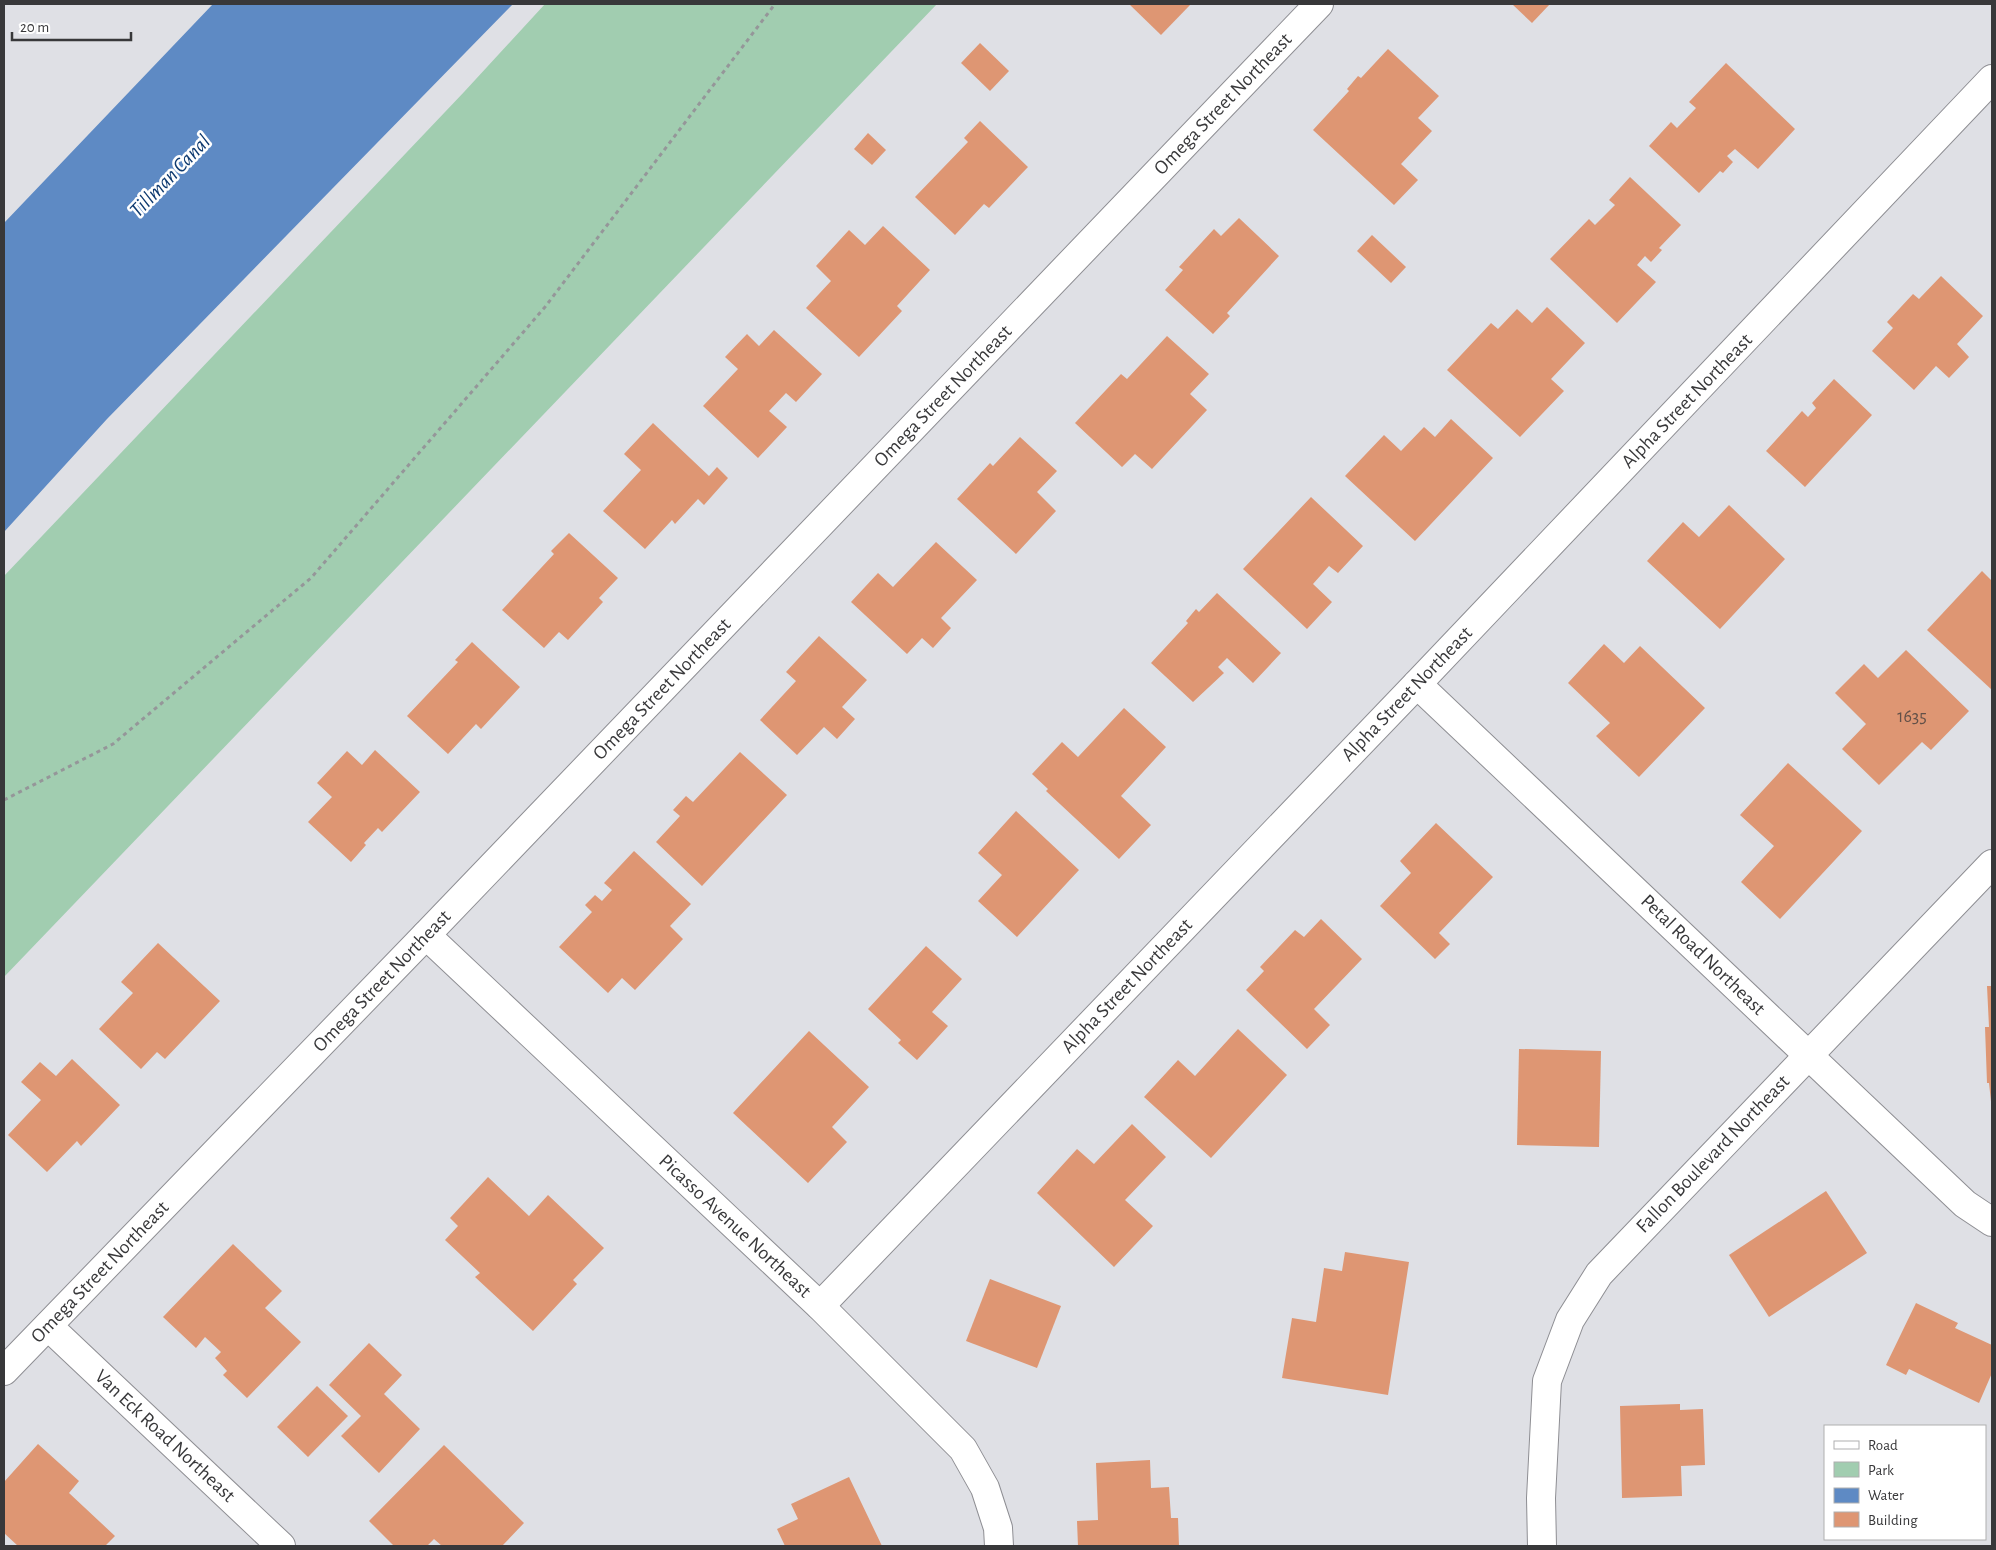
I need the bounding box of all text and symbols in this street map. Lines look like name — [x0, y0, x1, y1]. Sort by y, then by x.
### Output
scale bar — [12, 10, 131, 42]
text: 20 m — [20, 20, 49, 35]
street label: Omega Street Northeast — [1150, 29, 1296, 179]
water label: Tillman Canal — [126, 131, 214, 221]
street label: Omega Street Northeast — [870, 321, 1016, 471]
street label: Alpha Street Northeast — [1618, 329, 1757, 472]
street label: Omega Street Northeast — [589, 614, 735, 764]
street label: Alpha Street Northeast — [1338, 622, 1477, 765]
house number: 1635 — [1897, 708, 1927, 726]
street label: Petal Road Northeast — [1637, 891, 1769, 1020]
street label: Omega Street Northeast — [309, 906, 455, 1056]
street label: Alpha Street Northeast — [1058, 914, 1197, 1057]
street label: Fallon Boulevard Northeast — [1633, 1071, 1794, 1237]
street label: Picasso Avenue Northeast — [655, 1151, 815, 1302]
street label: Omega Street Northeast — [27, 1197, 173, 1347]
street label: Van Eck Road Northeast — [91, 1366, 239, 1506]
legend — [1824, 1425, 1986, 1540]
text: Road — [1868, 1438, 1898, 1453]
text: Park — [1868, 1463, 1894, 1478]
text: Water — [1868, 1488, 1904, 1503]
text: Building — [1868, 1513, 1918, 1528]

